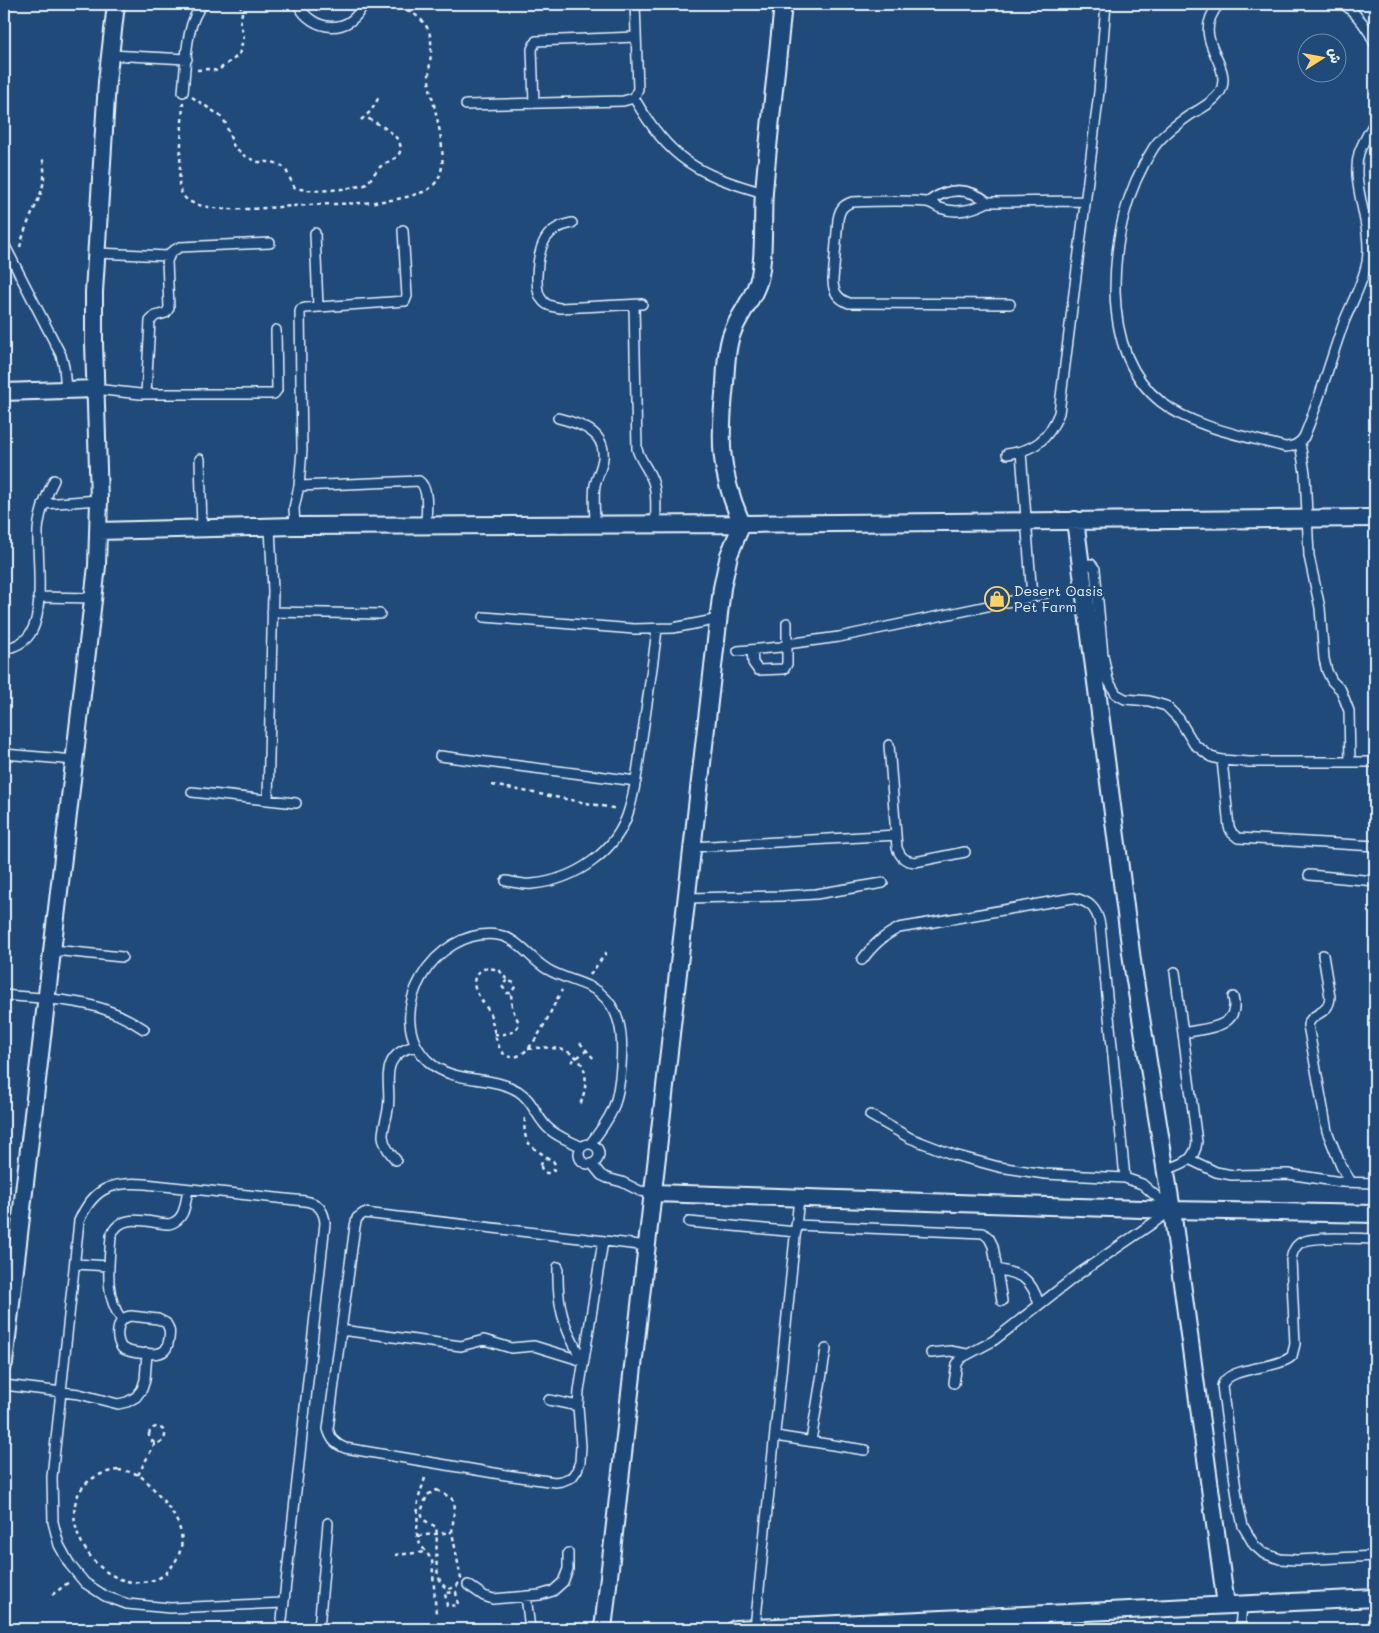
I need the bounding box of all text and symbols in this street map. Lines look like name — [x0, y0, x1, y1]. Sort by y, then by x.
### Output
north arrow — [1296, 32, 1346, 82]
text: ش — [1324, 46, 1346, 65]
place label: Desert Oasis Pet Farm — [1014, 581, 1103, 616]
shop icon: Desert Oasis Pet Farm — [984, 586, 1010, 612]

